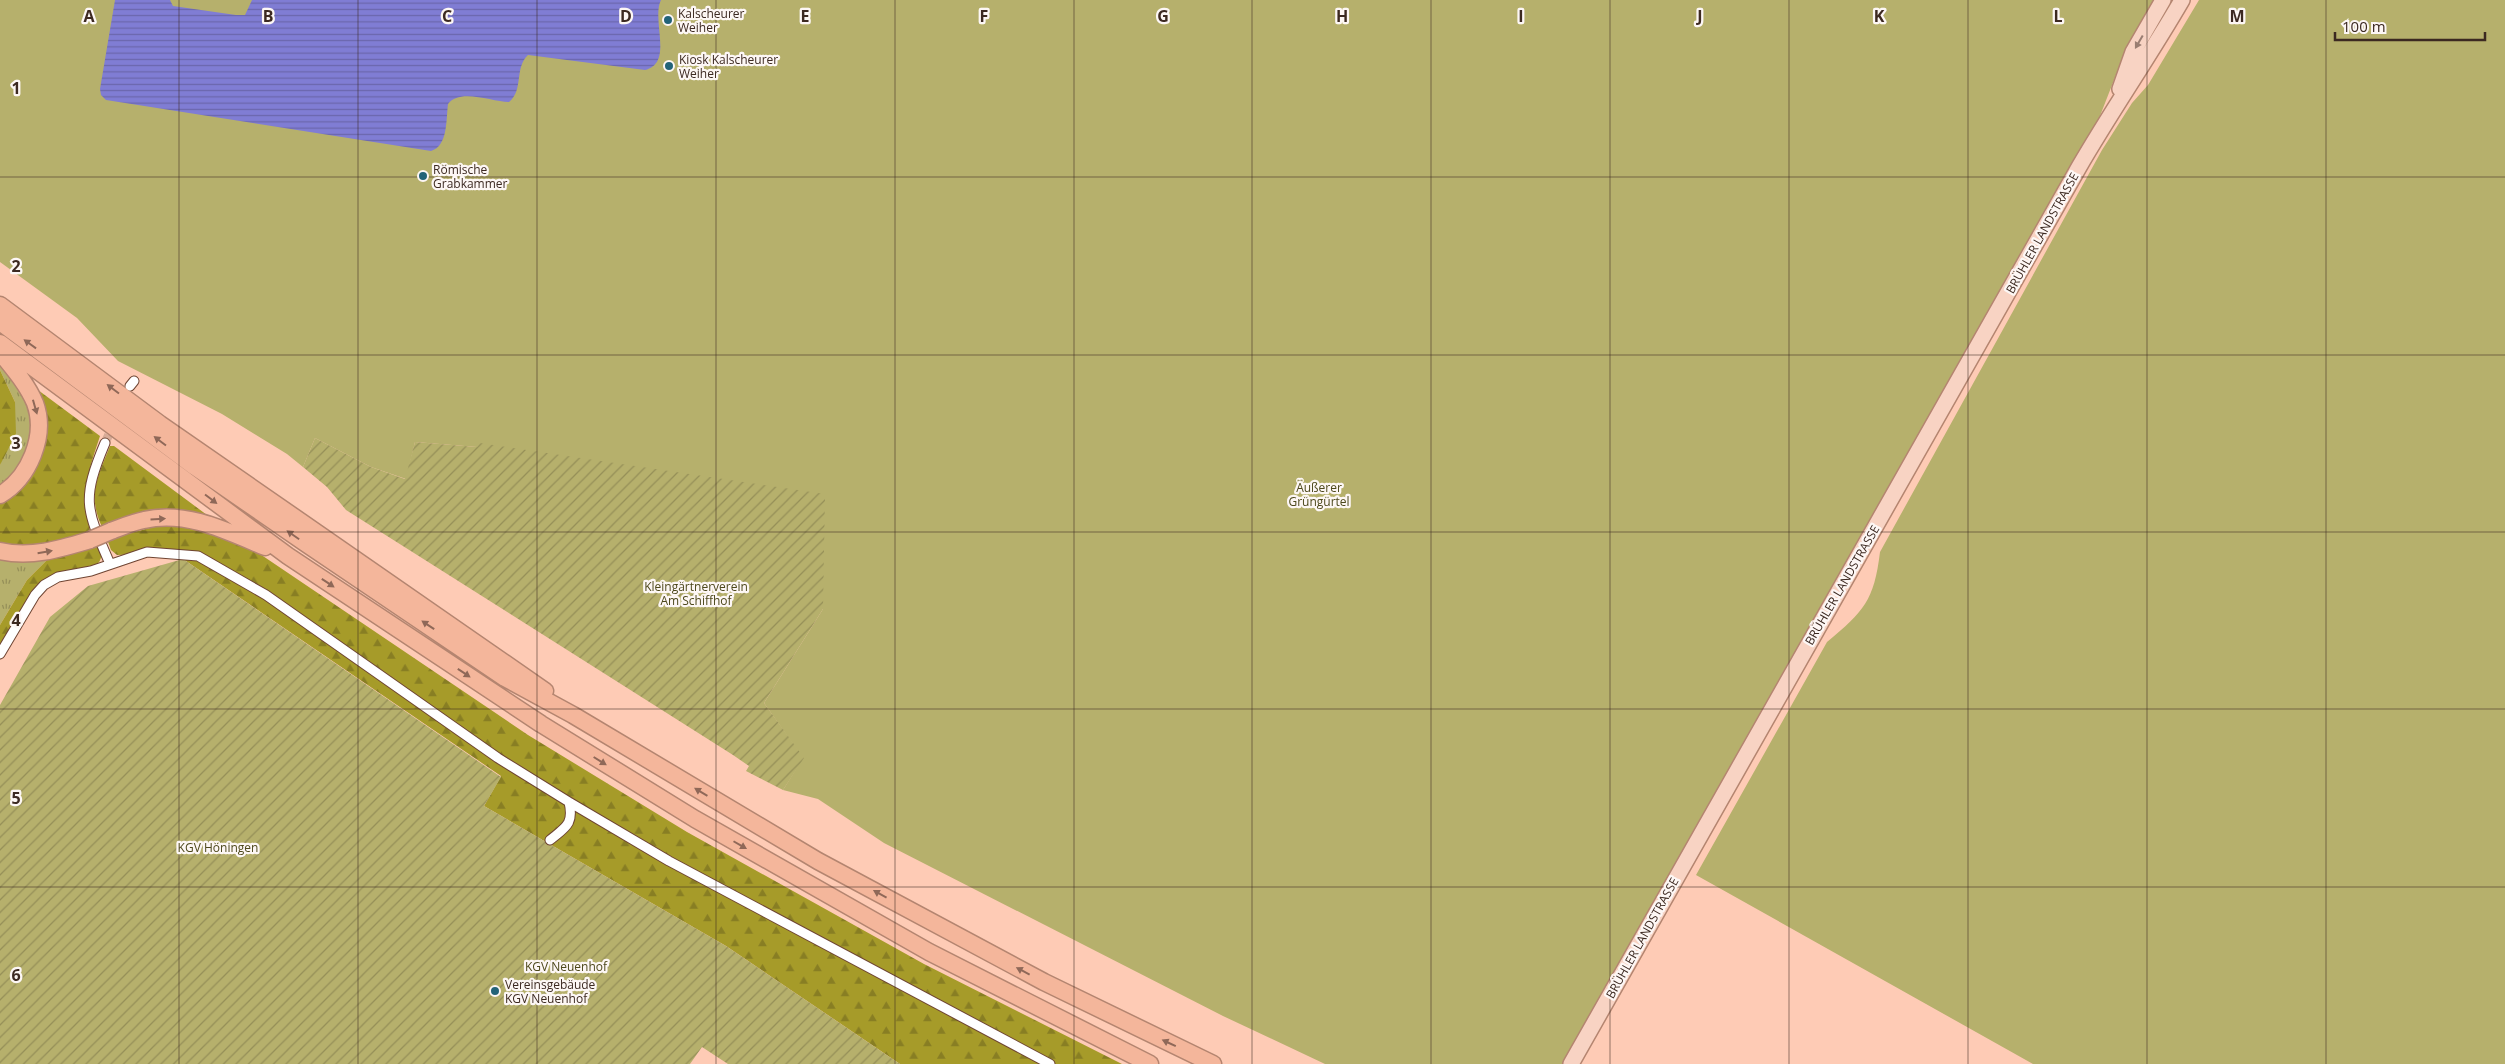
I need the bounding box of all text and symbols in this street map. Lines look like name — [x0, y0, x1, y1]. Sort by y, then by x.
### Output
text: A — [83, 5, 95, 27]
text: B — [263, 5, 273, 27]
text: C — [442, 5, 452, 27]
text: D — [620, 5, 632, 27]
place label: Kalscheurer Weiher — [678, 5, 745, 36]
text: E — [801, 5, 810, 27]
text: F — [980, 5, 988, 27]
text: G — [1157, 5, 1169, 27]
text: H — [1336, 5, 1348, 27]
text: I — [1518, 5, 1524, 27]
text: J — [1695, 5, 1703, 27]
text: K — [1874, 5, 1885, 27]
text: L — [2053, 5, 2063, 27]
text: M — [2229, 5, 2245, 27]
scale bar — [2335, 10, 2485, 42]
marker: Kalscheurer Weiher — [662, 14, 674, 26]
text: 100 m — [2342, 16, 2386, 36]
one-way arrow — [2134, 36, 2143, 49]
place label: Kiosk Kalscheurer Weiher — [679, 51, 778, 82]
marker: Kiosk Kalscheurer Weiher — [663, 60, 675, 72]
text: 1 — [11, 77, 21, 99]
place label: Römische Grabkammer — [433, 161, 508, 192]
street label: BRÜHLER LANDSTRASSE — [2002, 169, 2082, 297]
marker: Römische Grabkammer — [417, 170, 429, 182]
text: 2 — [11, 255, 21, 277]
one-way arrow — [23, 339, 37, 349]
one-way arrow — [106, 384, 120, 394]
one-way arrow — [32, 400, 40, 415]
text: 3 — [11, 432, 21, 454]
one-way arrow — [154, 435, 167, 446]
park label: Äußerer Grüngürtel — [1288, 479, 1350, 510]
one-way arrow — [204, 494, 217, 505]
one-way arrow — [150, 514, 166, 522]
street label: BRÜHLER LANDSTRASSE — [1801, 522, 1883, 648]
one-way arrow — [286, 530, 299, 540]
one-way arrow — [38, 547, 54, 555]
one-way arrow — [322, 578, 335, 588]
park label: Kleingärtnerverein Am Schiffhof — [644, 578, 748, 609]
text: 4 — [11, 609, 21, 631]
one-way arrow — [421, 621, 434, 630]
one-way arrow — [457, 668, 470, 678]
one-way arrow — [594, 756, 607, 765]
text: 5 — [11, 787, 21, 809]
one-way arrow — [694, 787, 707, 796]
park label: KGV Höningen — [178, 839, 258, 856]
one-way arrow — [733, 840, 746, 849]
street label: BRÜHLER LANDSTRASSE — [1602, 874, 1682, 1002]
one-way arrow — [873, 890, 887, 899]
park label: KGV Neuenhof — [525, 958, 608, 975]
text: 6 — [11, 964, 21, 986]
one-way arrow — [1016, 967, 1031, 975]
place label: Vereinsgebäude KGV Neuenhof — [505, 976, 596, 1007]
marker: Vereinsgebäude KGV Neuenhof — [489, 985, 501, 997]
one-way arrow — [1162, 1039, 1176, 1047]

